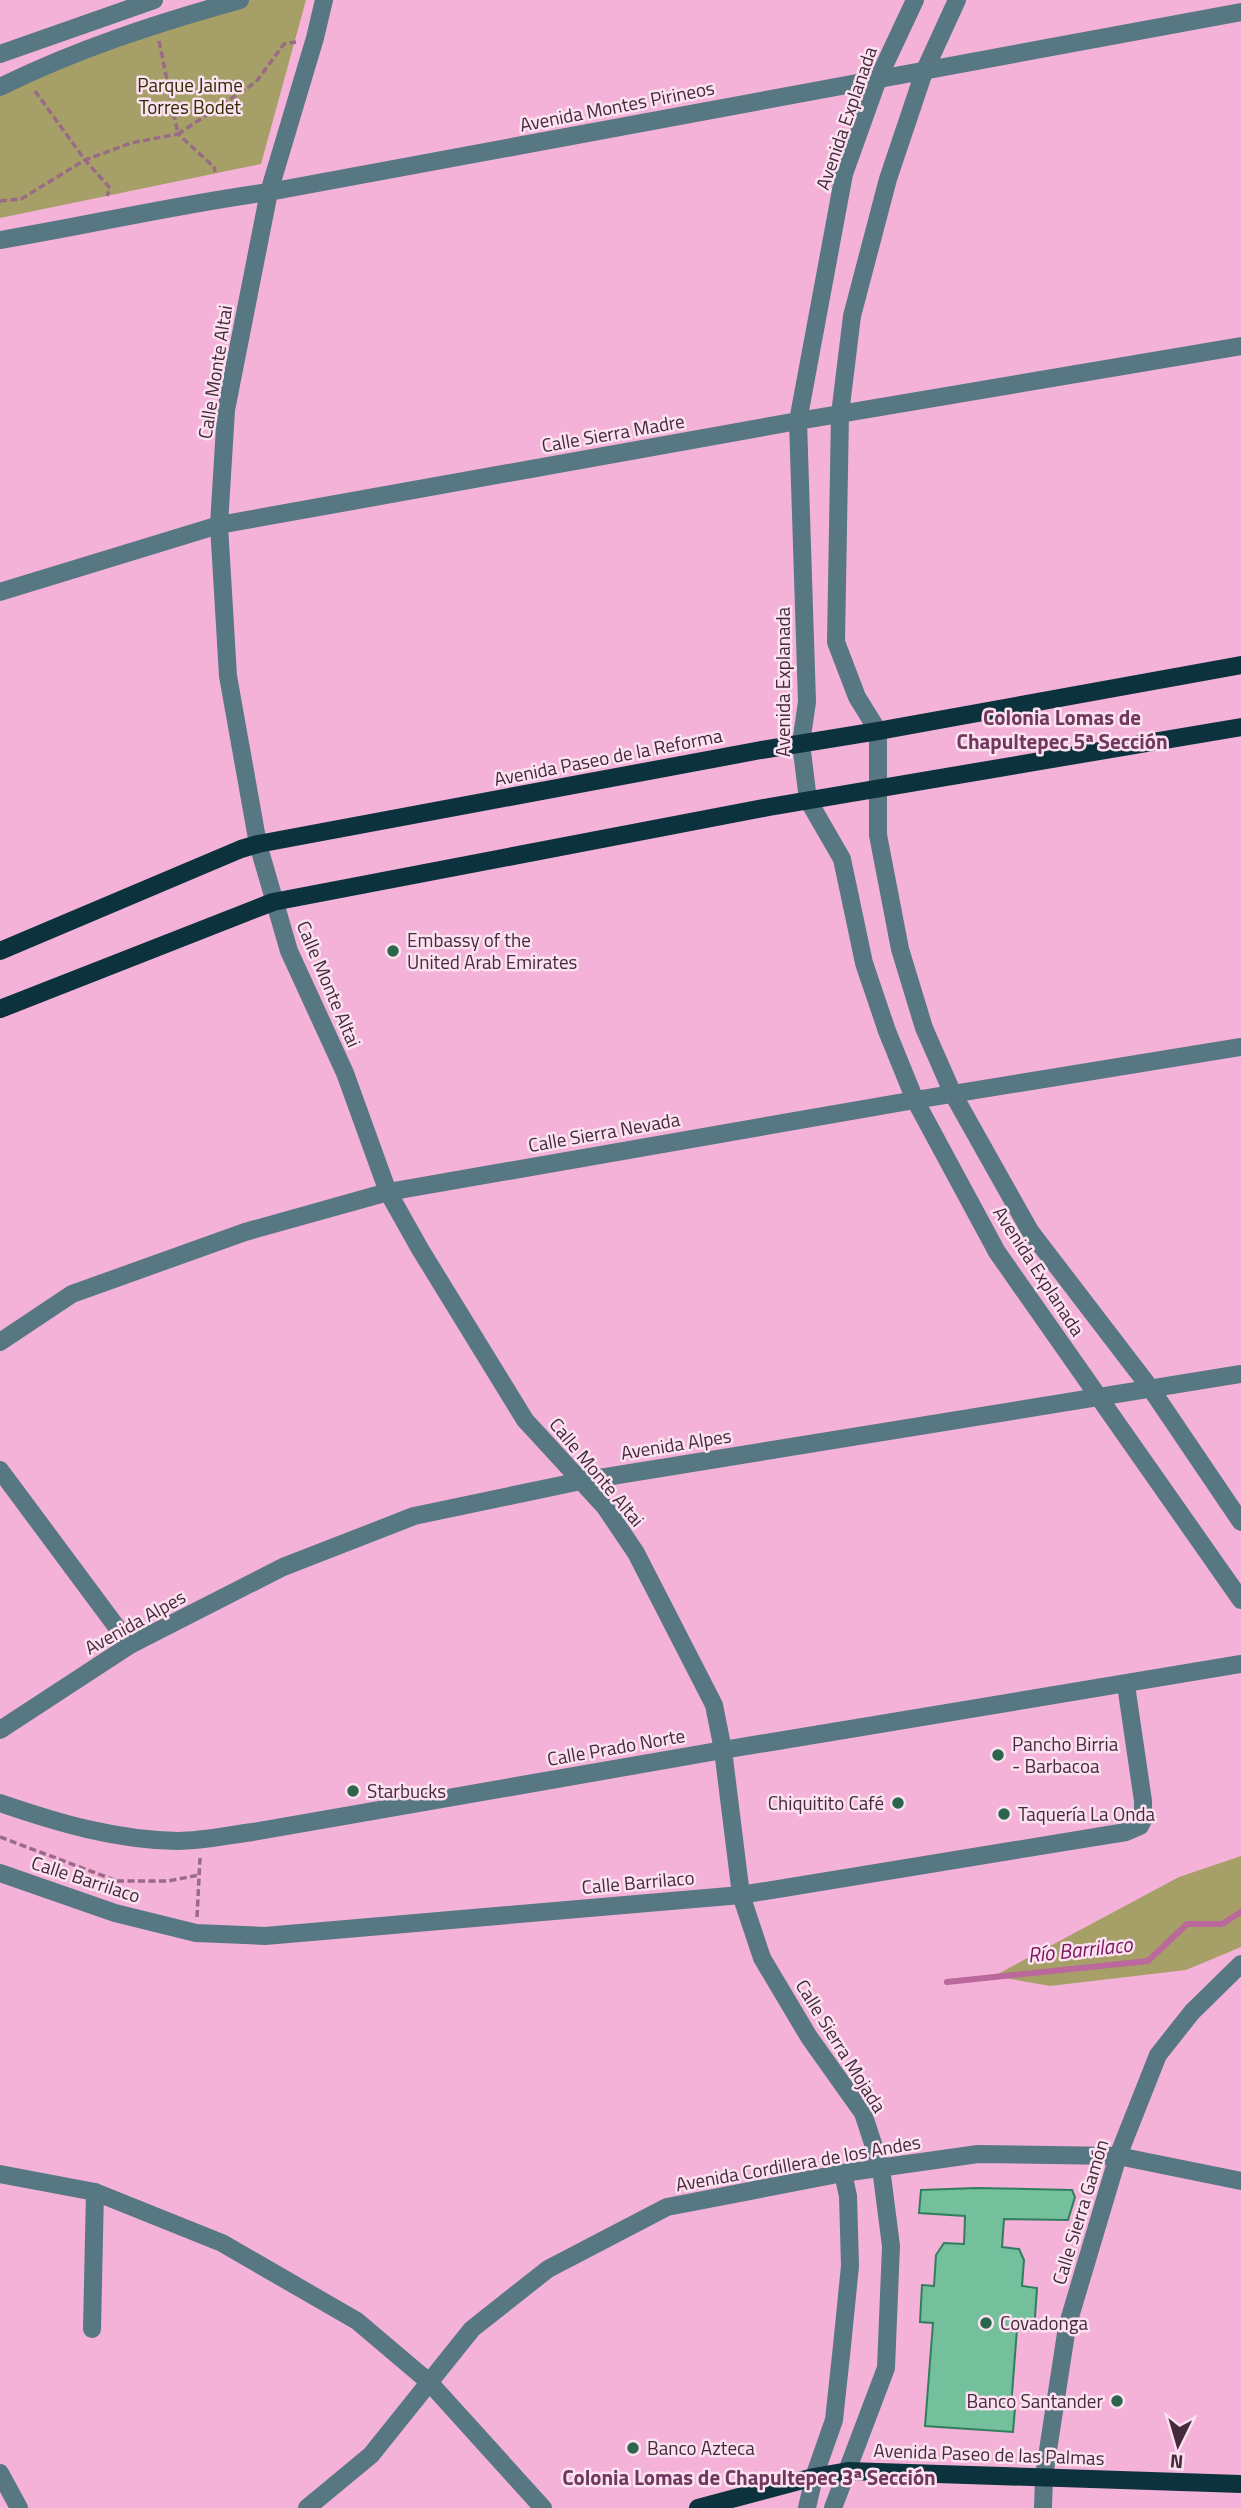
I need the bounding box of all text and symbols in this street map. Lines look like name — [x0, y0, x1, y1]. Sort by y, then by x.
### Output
street label: Avenida Explanada — [807, 42, 884, 193]
park label: Parque Jaime Torres Bodet — [137, 70, 243, 121]
street label: Avenida Montes Pirineos — [517, 72, 717, 139]
street label: Calle Monte Altai — [190, 303, 239, 441]
street label: Calle Sierra Madre — [539, 406, 687, 459]
street label: Avenida Explanada — [768, 607, 797, 757]
district label: Colonia Lomas de Chapultepec 5ª Sección — [956, 701, 1168, 757]
street label: Avenida Paseo de la Reforma — [491, 720, 725, 793]
street label: Calle Monte Altai — [290, 916, 369, 1052]
place label: Embassy of the United Arab Emirates — [407, 925, 578, 976]
marker: Embassy of the United Arab Emirates — [385, 943, 401, 959]
street label: Calle Sierra Nevada — [526, 1104, 683, 1159]
street label: Avenida Explanada — [986, 1200, 1093, 1342]
street label: Calle Monte Altai — [543, 1411, 652, 1533]
street label: Avenida Alpes — [618, 1420, 734, 1467]
street label: Avenida Alpes — [79, 1582, 191, 1661]
street label: Calle Prado Norte — [545, 1720, 687, 1773]
place label: Pancho Birria - Barbacoa — [1012, 1729, 1119, 1780]
marker: Pancho Birria - Barbacoa — [990, 1747, 1006, 1763]
place label: Starbucks — [367, 1776, 446, 1805]
marker: Starbucks — [345, 1783, 361, 1799]
place label: Chiquitito Café — [768, 1788, 884, 1817]
marker: Chiquitito Café — [890, 1795, 906, 1811]
place label: Taquería La Onda — [1018, 1799, 1156, 1828]
marker: Taquería La Onda — [996, 1806, 1012, 1822]
street label: Calle Barrilaco — [28, 1847, 144, 1910]
street label: Calle Barrilaco — [580, 1862, 696, 1901]
water label: Río Barrilaco — [1026, 1928, 1134, 1970]
street label: Calle Sierra Mojada — [789, 1973, 894, 2118]
street label: Avenida Cordillera de los Andes — [673, 2127, 923, 2198]
street label: Calle Sierra Gamón — [1044, 2136, 1115, 2288]
place label: Covadonga — [1000, 2308, 1089, 2337]
marker: Covadonga — [978, 2315, 994, 2331]
place label: Banco Santander — [967, 2386, 1103, 2415]
marker: Banco Santander — [1109, 2393, 1125, 2409]
north arrow — [1143, 2410, 1213, 2480]
place label: Banco Azteca — [647, 2433, 755, 2462]
street label: Avenida Paseo de las Palmas — [873, 2435, 1105, 2472]
marker: Banco Azteca — [625, 2440, 641, 2456]
text: N — [1169, 2447, 1184, 2477]
district label: Colonia Lomas de Chapultepec 3ª Sección — [562, 2461, 936, 2493]

